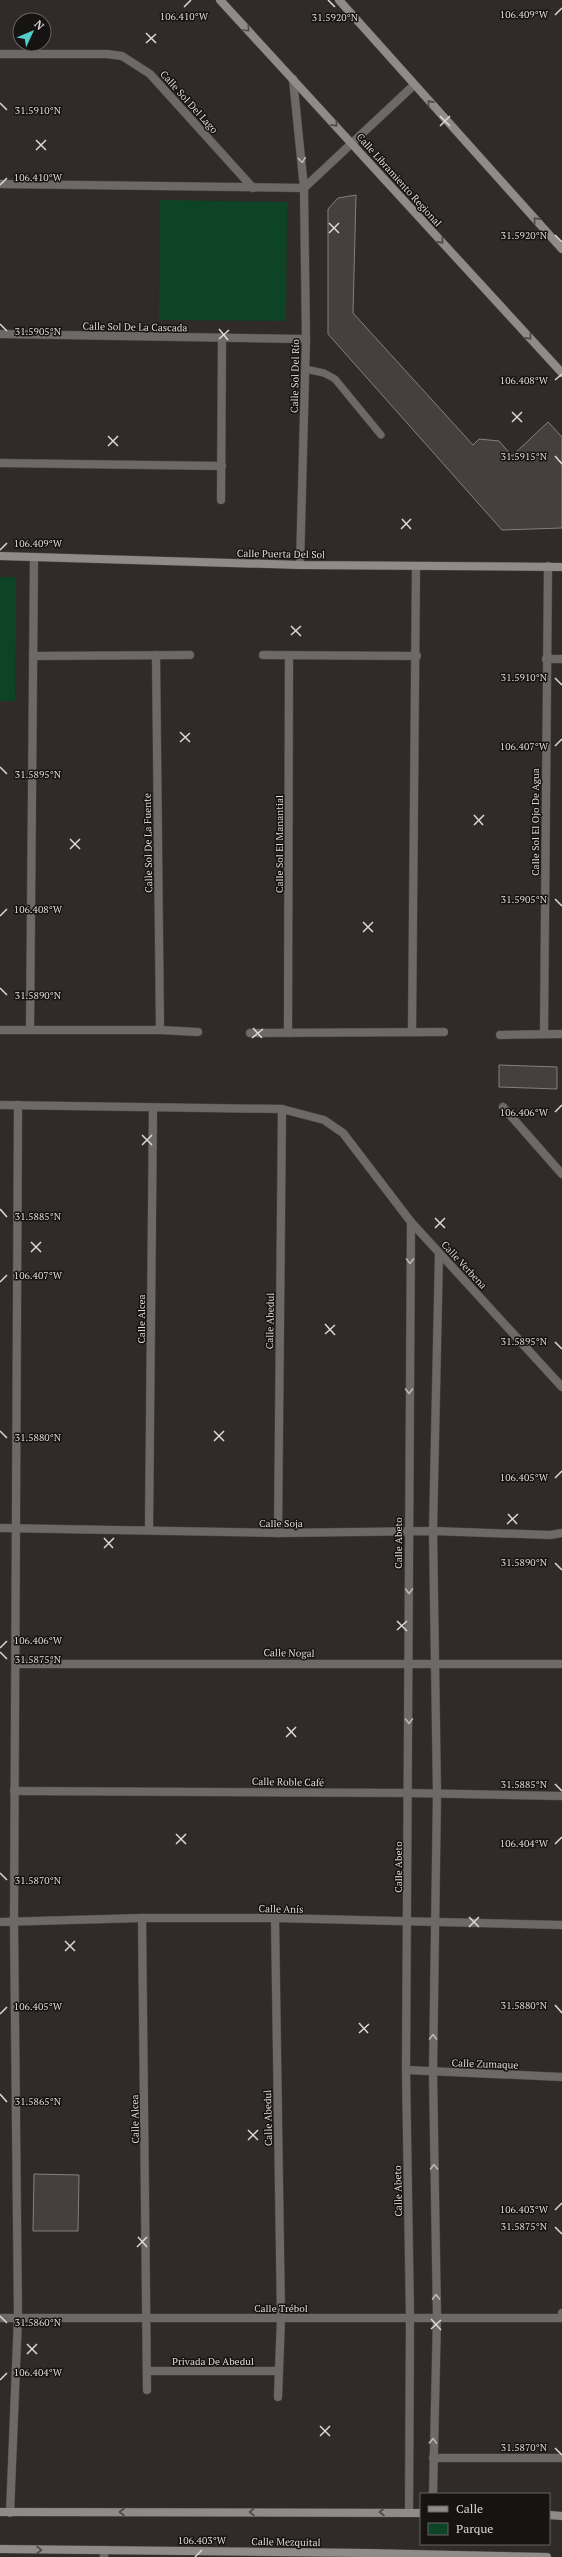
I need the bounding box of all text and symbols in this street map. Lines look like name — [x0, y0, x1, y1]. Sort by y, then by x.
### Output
text: 106.409°W — [500, 8, 549, 21]
text: 106.410°W — [160, 10, 209, 23]
text: 31.5920°N — [312, 11, 359, 24]
north arrow — [12, 12, 52, 52]
text: N — [31, 17, 48, 33]
one-way arrow — [242, 24, 249, 32]
street label: Calle Sol Del Lago — [157, 68, 221, 136]
one-way arrow — [427, 100, 435, 108]
text: 31.5910°N — [15, 104, 62, 117]
one-way arrow — [330, 120, 337, 127]
street label: Calle Libramiento Regional — [354, 131, 444, 229]
one-way arrow — [297, 157, 306, 163]
text: 106.410°W — [14, 171, 63, 184]
one-way arrow — [533, 217, 541, 225]
text: 31.5920°N — [501, 229, 548, 242]
one-way arrow — [437, 236, 444, 244]
street label: Calle Sol De La Cascada — [82, 320, 188, 334]
text: 31.5905°N — [15, 325, 62, 338]
one-way arrow — [524, 332, 532, 340]
street label: Calle Sol Del Río — [288, 339, 302, 413]
text: 106.408°W — [500, 374, 549, 387]
text: 31.5915°N — [501, 450, 548, 463]
text: 106.409°W — [14, 537, 63, 550]
street label: Calle Puerta Del Sol — [237, 547, 325, 561]
text: 31.5910°N — [501, 671, 548, 684]
text: 106.407°W — [500, 740, 549, 753]
text: 31.5895°N — [15, 768, 62, 781]
street label: Calle Sol El Ojo De Agua — [529, 768, 542, 876]
street label: Calle Sol De La Fuente — [141, 793, 155, 893]
street label: Calle Sol El Manantial — [273, 795, 286, 893]
text: 31.5905°N — [501, 893, 548, 906]
text: 106.408°W — [14, 903, 63, 916]
text: 31.5890°N — [15, 989, 62, 1002]
text: 106.406°W — [500, 1106, 549, 1119]
text: 31.5885°N — [15, 1210, 62, 1223]
street label: Calle Verbena — [438, 1238, 490, 1292]
one-way arrow — [406, 1258, 414, 1264]
text: 106.407°W — [14, 1269, 63, 1282]
street label: Calle Abedul — [263, 1293, 277, 1349]
street label: Calle Alcea — [135, 1294, 148, 1344]
text: 31.5895°N — [501, 1335, 548, 1348]
one-way arrow — [405, 1388, 413, 1394]
text: 31.5880°N — [15, 1431, 62, 1444]
text: 106.405°W — [500, 1471, 549, 1484]
street label: Calle Soja — [259, 1517, 303, 1530]
street label: Calle Abeto — [392, 1517, 405, 1569]
text: 31.5890°N — [501, 1556, 548, 1569]
one-way arrow — [405, 1588, 413, 1594]
text: 106.406°W — [14, 1634, 63, 1647]
street label: Calle Nogal — [263, 1646, 315, 1660]
text: 31.5875°N — [15, 1653, 62, 1666]
one-way arrow — [405, 1718, 413, 1724]
street label: Calle Roble Café — [252, 1775, 324, 1789]
text: 31.5885°N — [501, 1778, 548, 1791]
text: 106.404°W — [500, 1837, 549, 1850]
street label: Calle Abeto — [392, 1841, 405, 1893]
text: 31.5870°N — [15, 1874, 62, 1887]
street label: Calle Anís — [258, 1902, 304, 1916]
text: 31.5880°N — [501, 1999, 548, 2012]
text: 106.405°W — [14, 2000, 63, 2013]
one-way arrow — [429, 2034, 437, 2040]
street label: Calle Zumaque — [451, 2056, 519, 2072]
street label: Calle Abedul — [261, 2090, 275, 2146]
street label: Calle Alcea — [128, 2094, 142, 2144]
text: 31.5865°N — [15, 2095, 62, 2108]
one-way arrow — [430, 2164, 438, 2170]
street label: Calle Abeto — [391, 2165, 405, 2217]
text: 106.403°W — [500, 2203, 549, 2216]
text: 31.5875°N — [501, 2220, 548, 2233]
one-way arrow — [432, 2294, 441, 2300]
street label: Calle Trébol — [254, 2302, 308, 2315]
text: 31.5860°N — [15, 2316, 62, 2329]
street label: Privada De Abedul — [172, 2355, 254, 2368]
text: 106.404°W — [14, 2366, 63, 2379]
one-way arrow — [429, 2438, 438, 2444]
text: 31.5870°N — [501, 2441, 548, 2454]
legend — [420, 2493, 550, 2545]
text: Calle — [456, 2501, 483, 2516]
one-way arrow — [119, 2508, 125, 2516]
one-way arrow — [249, 2508, 255, 2516]
one-way arrow — [379, 2508, 385, 2516]
text: Parque — [456, 2521, 493, 2536]
text: 106.403°W — [178, 2534, 227, 2547]
street label: Calle Mezquital — [251, 2535, 321, 2549]
one-way arrow — [36, 2546, 42, 2554]

